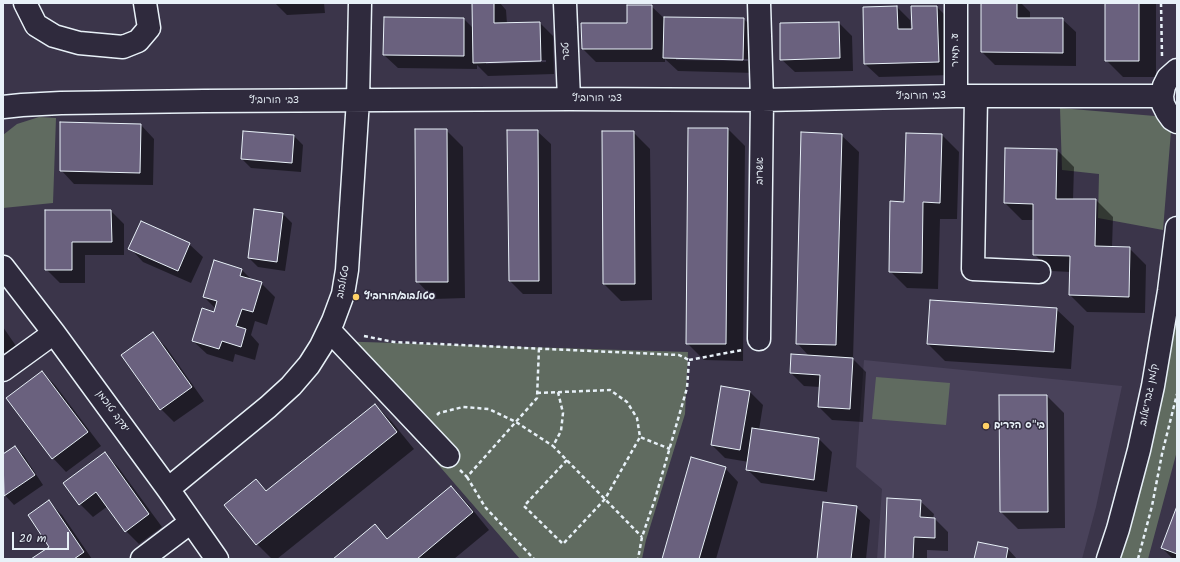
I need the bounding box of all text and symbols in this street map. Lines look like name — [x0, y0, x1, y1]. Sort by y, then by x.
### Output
street label: ע. תמיר — [950, 33, 962, 67]
street label: טפר — [561, 42, 573, 60]
street label: צבי הורוביץ — [896, 91, 946, 103]
street label: צבי הורוביץ — [572, 93, 622, 105]
street label: צבי הורוביץ — [249, 95, 299, 107]
street label: אשרוב — [755, 157, 767, 185]
street label: סטולבוב — [335, 265, 353, 299]
place label: סטולבוב/הורוביץ — [364, 291, 435, 303]
marker: סטולבוב/הורוביץ — [351, 292, 361, 302]
street label: קלמן גבריאלוב — [1138, 363, 1162, 427]
street label: יעקב טוכמן — [93, 389, 131, 435]
place label: בי"ס הדרים — [994, 420, 1045, 432]
marker: בי"ס הדרים — [981, 421, 991, 431]
scale bar — [14, 524, 71, 550]
text: 20 m — [19, 529, 46, 548]

